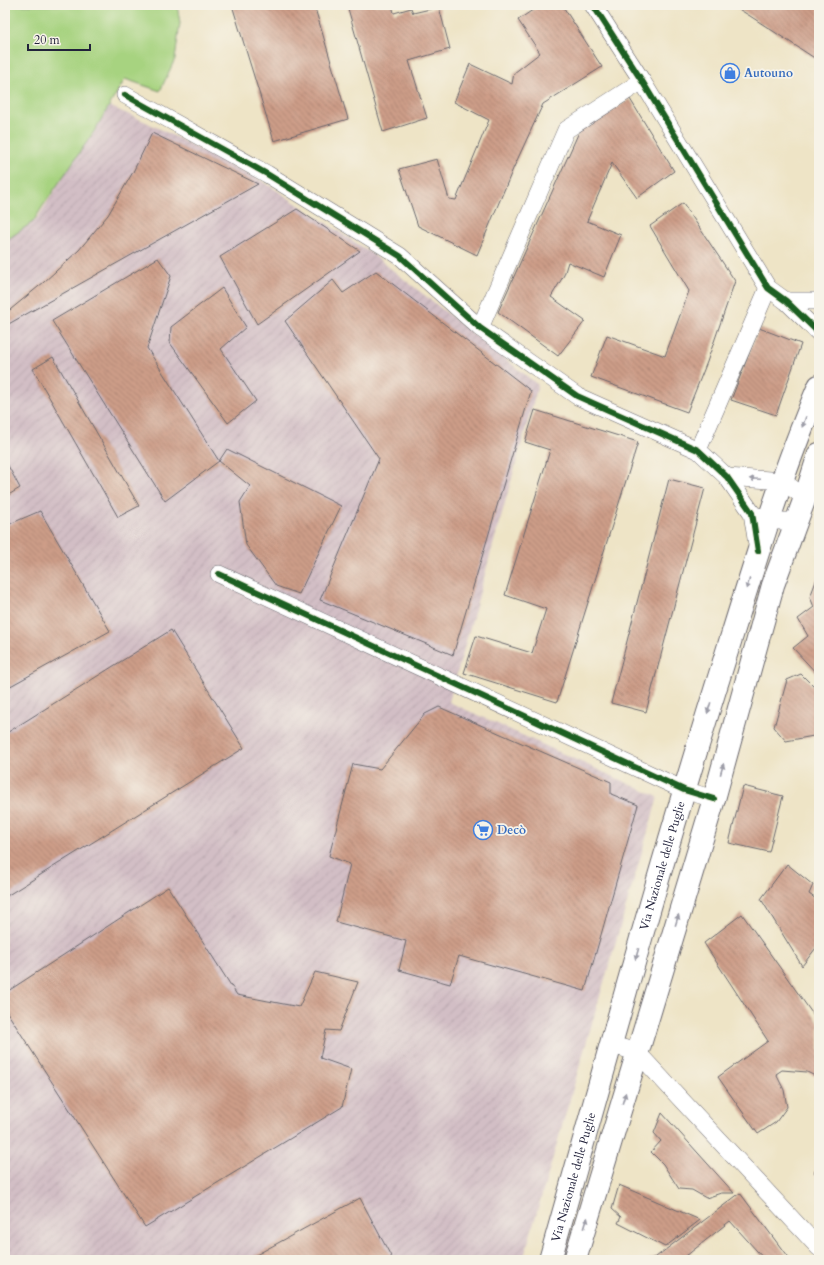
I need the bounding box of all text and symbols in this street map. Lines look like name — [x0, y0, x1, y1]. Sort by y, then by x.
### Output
scale bar — [28, 26, 90, 52]
text: 20 m — [34, 32, 61, 48]
shop icon: Autouno — [719, 62, 741, 84]
place label: Autouno — [744, 65, 793, 81]
one-way arrow — [801, 416, 807, 428]
one-way arrow — [748, 476, 761, 482]
one-way arrow — [745, 578, 751, 590]
one-way arrow — [706, 703, 712, 715]
one-way arrow — [719, 762, 725, 774]
street label: Via Nazionale delle Puglie — [636, 799, 689, 932]
supermarket icon: Decò — [472, 819, 494, 841]
place label: Decò — [497, 822, 526, 838]
one-way arrow — [674, 914, 680, 926]
one-way arrow — [634, 948, 640, 960]
one-way arrow — [621, 1092, 627, 1104]
street label: Via Nazionale delle Puglie — [547, 1111, 599, 1244]
one-way arrow — [583, 1216, 589, 1228]

